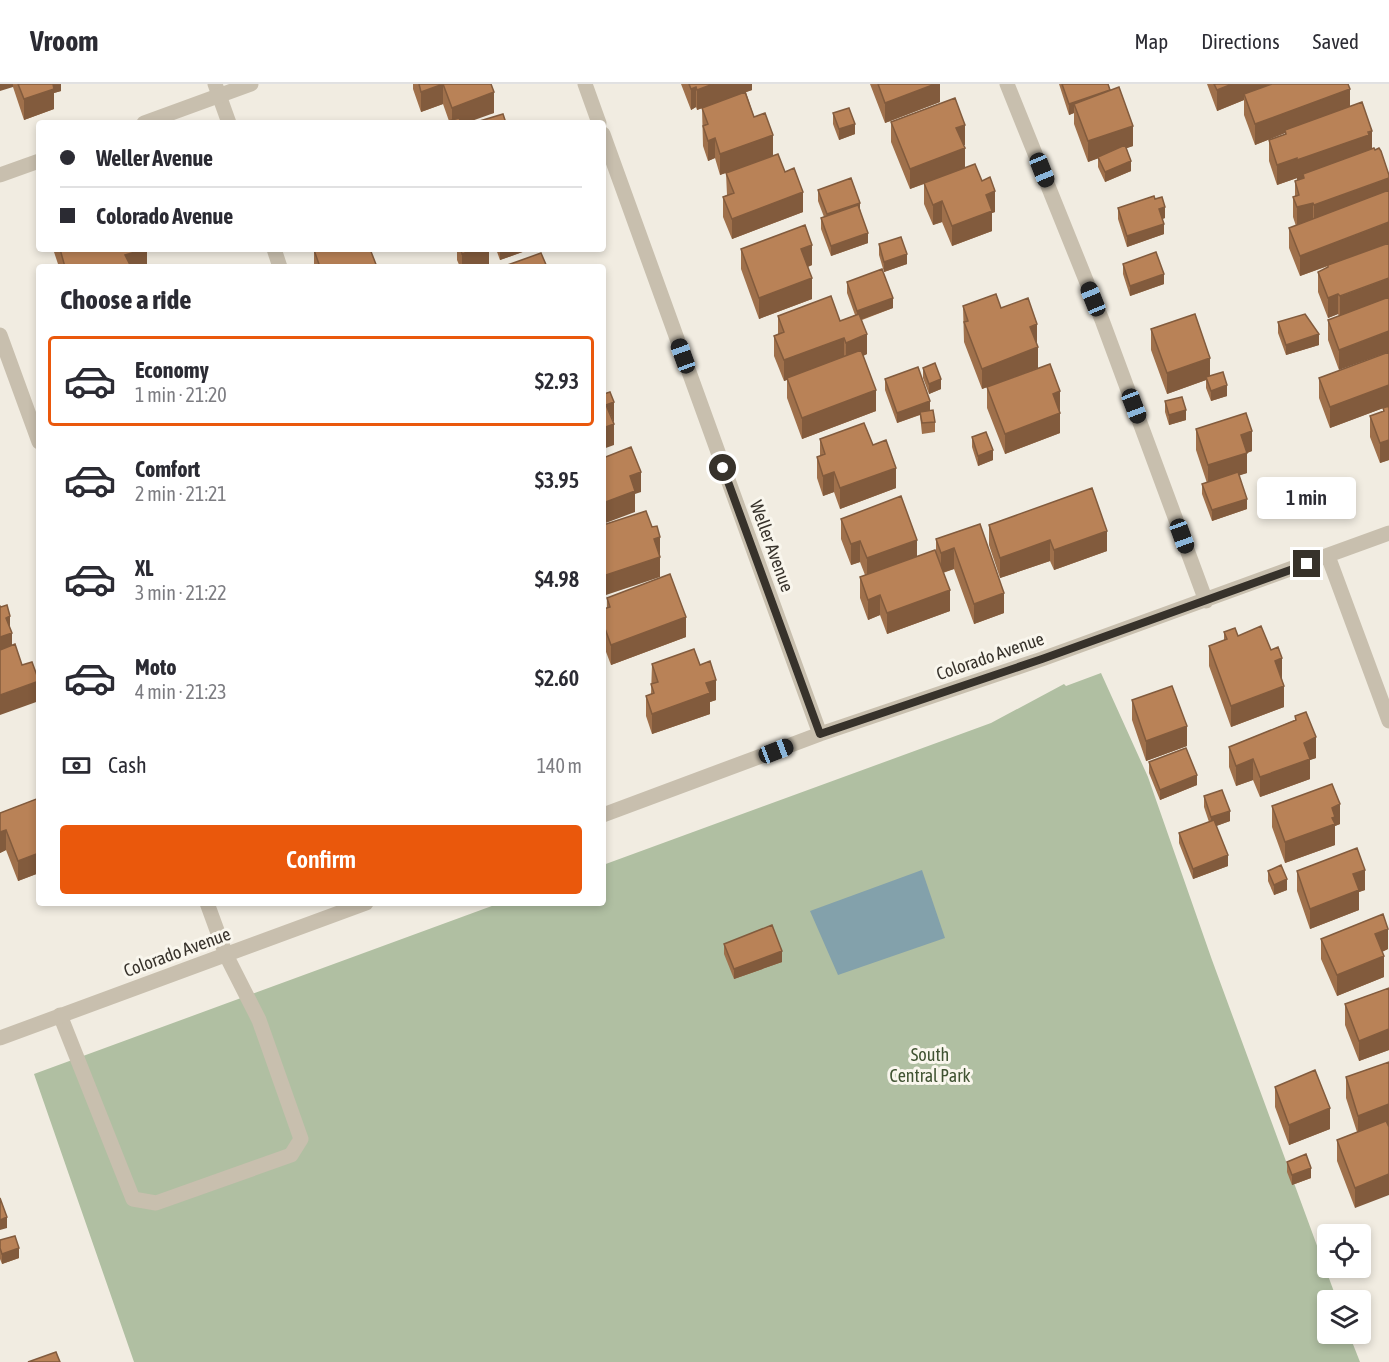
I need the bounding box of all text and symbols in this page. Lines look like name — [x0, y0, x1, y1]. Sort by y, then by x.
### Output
text: Vroom — [30, 25, 98, 57]
text: Map — [1134, 29, 1168, 53]
text: Directions — [1201, 29, 1280, 53]
text: Saved — [1313, 29, 1359, 53]
text: Weller Avenue — [96, 145, 213, 171]
car — [1027, 150, 1057, 190]
text: Colorado Avenue — [96, 203, 233, 229]
car — [1078, 279, 1108, 319]
text: Choose a ride — [60, 284, 192, 315]
car — [668, 336, 698, 376]
icon: car — [63, 354, 117, 408]
text: Economy — [135, 357, 209, 383]
text: $2.93 — [535, 368, 579, 394]
text: 1 min · 21:20 — [135, 383, 227, 406]
car — [1119, 386, 1149, 426]
icon: car — [63, 453, 117, 507]
route start — [709, 454, 736, 481]
text: Comfort — [135, 456, 200, 482]
text: $3.95 — [535, 467, 579, 493]
callout: 1 min — [1258, 477, 1356, 519]
text: 2 min · 21:21 — [135, 482, 227, 505]
text: 1 min — [1286, 486, 1327, 509]
street label: Weller Avenue — [746, 497, 798, 595]
car — [1167, 516, 1197, 556]
route end — [1293, 550, 1320, 577]
icon: car — [63, 552, 117, 606]
text: XL — [135, 555, 153, 581]
text: $4.98 — [535, 566, 579, 592]
text: 3 min · 21:22 — [135, 581, 227, 604]
street label: Colorado Avenue — [934, 628, 1046, 684]
icon: car — [63, 651, 117, 705]
text: Moto — [135, 654, 177, 680]
text: $2.60 — [535, 665, 579, 691]
text: 4 min · 21:23 — [135, 680, 227, 703]
car — [756, 736, 796, 766]
icon: cash — [60, 749, 93, 782]
text: Cash — [108, 752, 147, 778]
text: 140 m — [537, 754, 582, 777]
button: Confirm — [60, 825, 582, 894]
street label: Colorado Avenue — [121, 923, 233, 981]
park label: South Central Park — [890, 1044, 970, 1086]
map controls — [1317, 1224, 1371, 1344]
button: locate — [1317, 1224, 1371, 1278]
button: layers — [1317, 1290, 1371, 1344]

